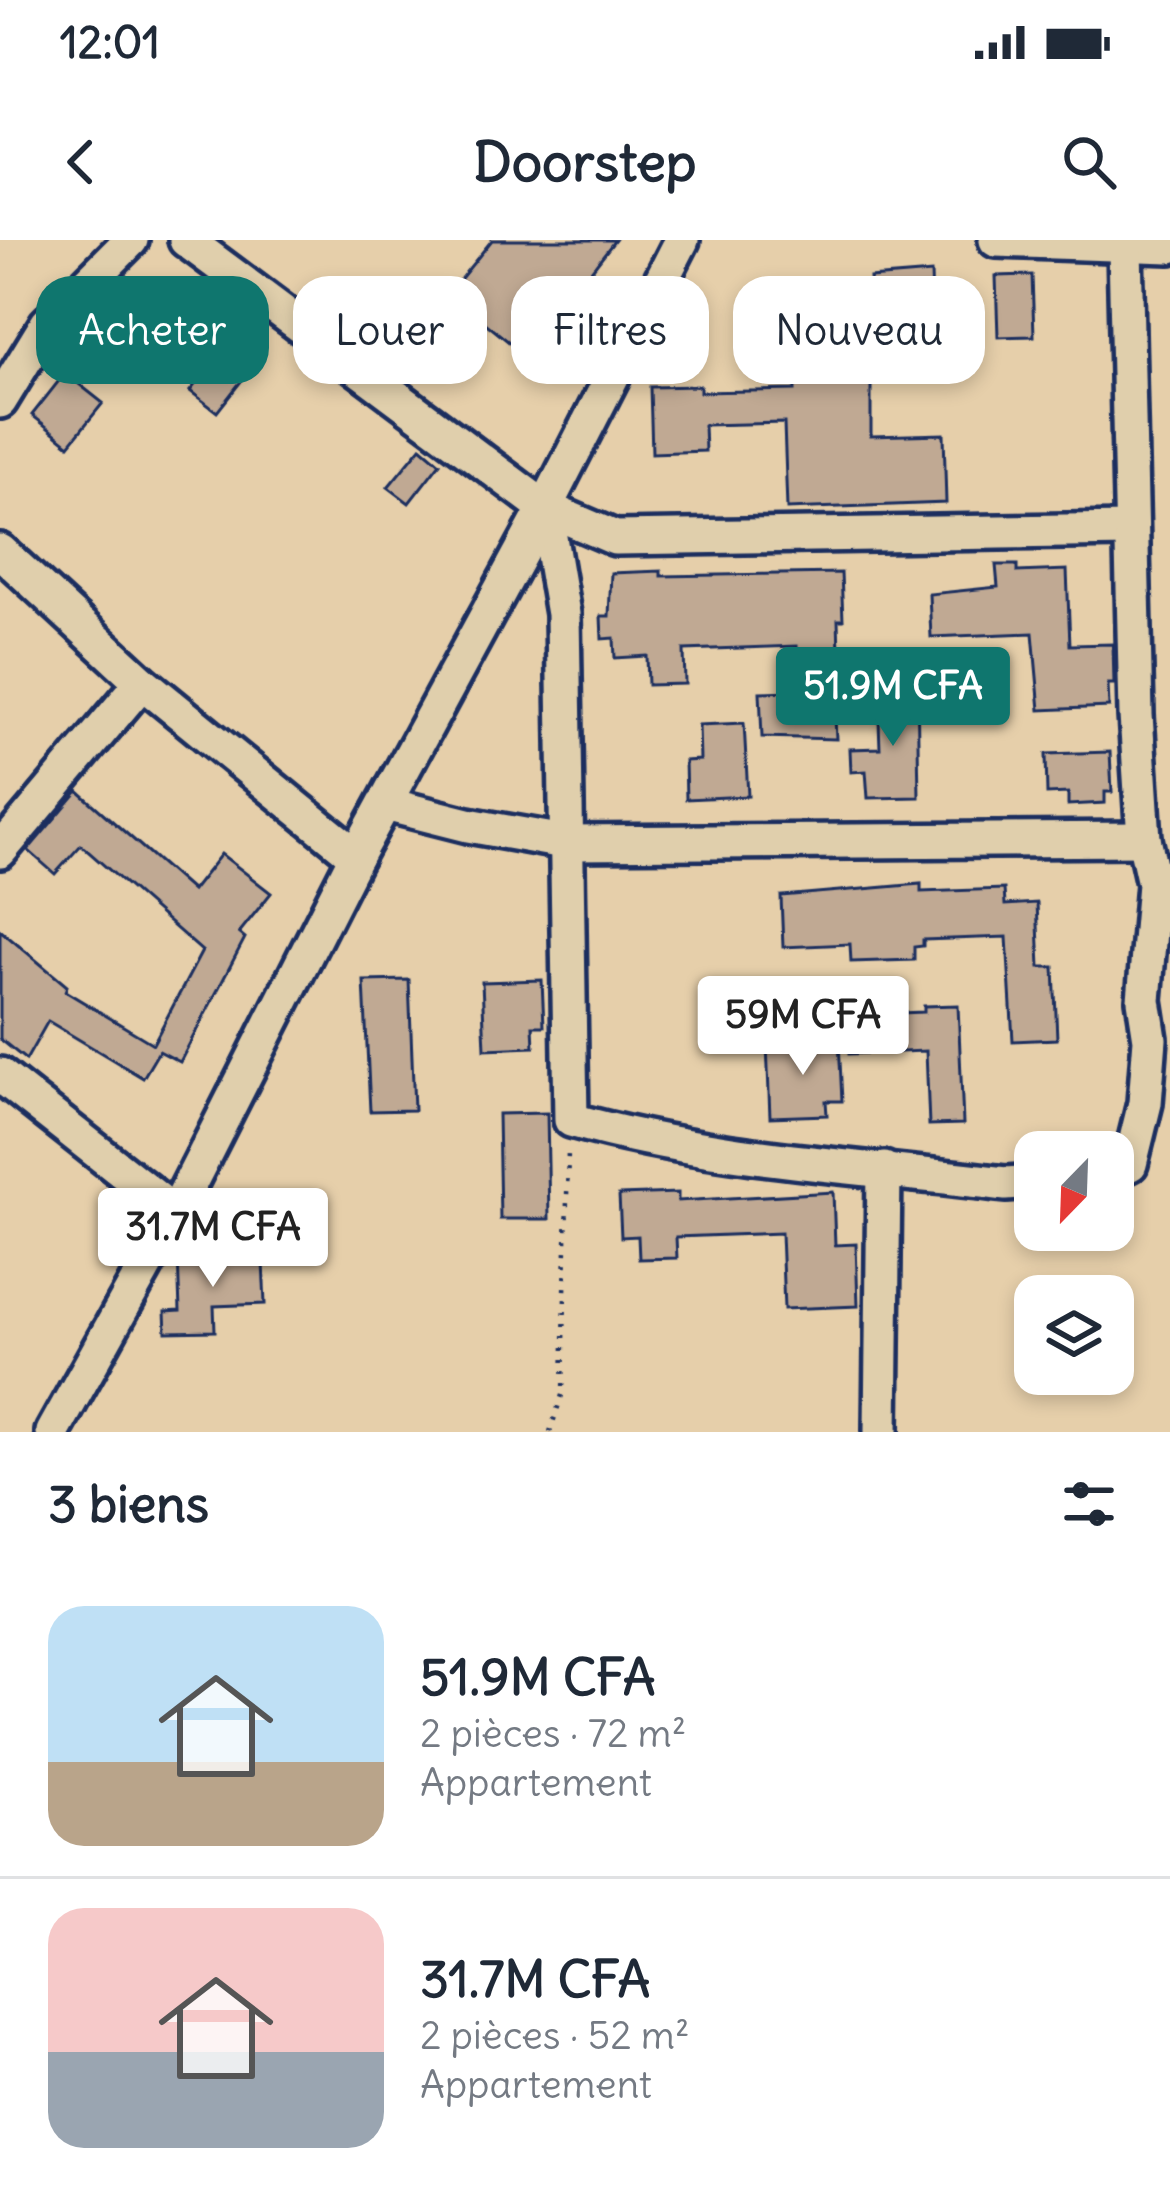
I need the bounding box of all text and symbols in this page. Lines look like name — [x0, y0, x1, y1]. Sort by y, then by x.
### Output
text: 12:01 — [60, 14, 160, 70]
text: Doorstep — [473, 128, 697, 196]
icon: back — [48, 129, 114, 195]
icon: search — [1056, 129, 1122, 195]
chip: Acheter — [36, 276, 269, 384]
chip: Louer — [293, 276, 487, 384]
chip: Filtres — [511, 276, 709, 384]
chip: Nouveau — [733, 276, 985, 384]
pin: 51.9M CFA — [756, 647, 1030, 749]
text: 51.9M CFA — [803, 661, 983, 710]
pin: 59M CFA — [692, 976, 914, 1078]
text: 59M CFA — [725, 990, 881, 1039]
north arrow — [1014, 1131, 1134, 1251]
map controls — [1014, 1131, 1134, 1395]
pin: 31.7M CFA — [76, 1188, 350, 1290]
text: 31.7M CFA — [125, 1202, 301, 1251]
button: layers — [1014, 1275, 1134, 1395]
icon: filters — [1056, 1471, 1122, 1537]
text: 3 biens — [48, 1472, 209, 1536]
text: 51.9M CFA — [420, 1645, 656, 1709]
icon: home — [144, 1654, 288, 1798]
text: 2 pièces · 72 m² — [420, 1709, 686, 1758]
text: Appartement — [420, 1758, 652, 1807]
text: 31.7M CFA — [420, 1947, 650, 2011]
icon: home — [144, 1956, 288, 2100]
text: 2 pièces · 52 m² — [420, 2011, 690, 2060]
text: Appartement — [420, 2060, 652, 2109]

